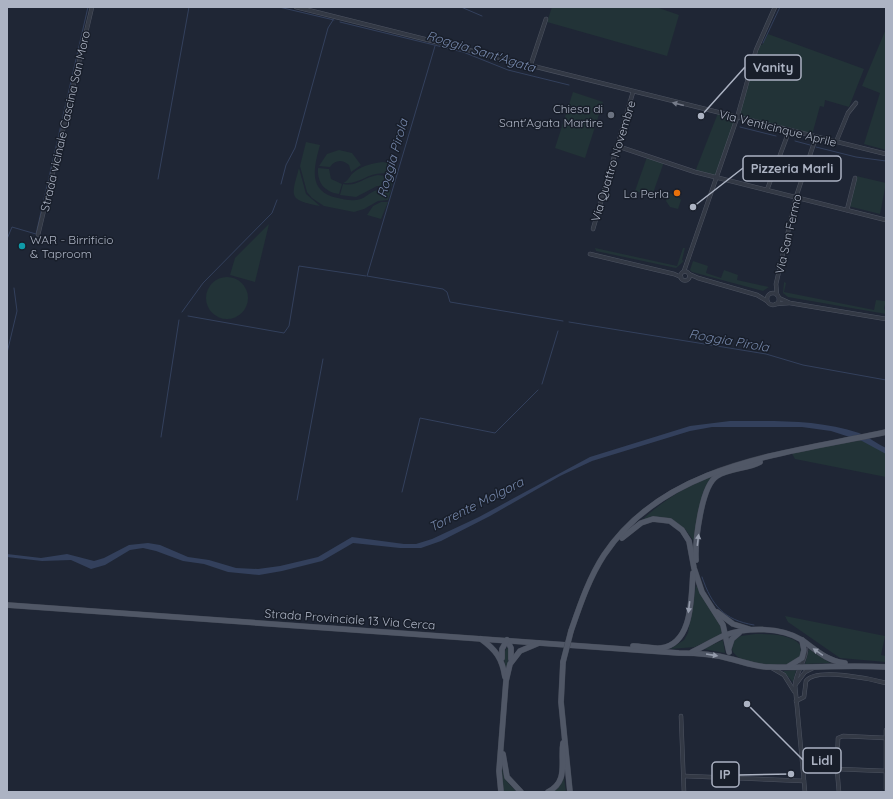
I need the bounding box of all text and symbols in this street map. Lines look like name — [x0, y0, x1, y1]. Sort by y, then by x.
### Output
water label: Roggia Sant'Agata — [425, 27, 539, 76]
street label: Strada vicinale Cascina San Moro — [37, 29, 93, 213]
callout: Vanity — [745, 55, 801, 80]
text: Vanity — [753, 59, 793, 75]
street label: Via Quattro Novembre — [587, 98, 639, 223]
one-way arrow — [671, 100, 684, 106]
place label: Chiesa di Sant'Agata Martire — [499, 101, 603, 130]
street label: Via Venticinque Aprile — [718, 106, 839, 150]
marker: Chiesa di Sant'Agata Martire — [606, 110, 616, 120]
water label: Roggia Pirola — [373, 116, 411, 199]
callout: Pizzeria Marli — [743, 156, 841, 181]
text: Pizzeria Marli — [751, 160, 833, 176]
place label: La Perla — [624, 186, 669, 201]
marker: La Perla — [672, 188, 682, 198]
street label: Via San Fermo — [772, 193, 804, 275]
place label: WAR - Birrificio & Taproom — [30, 232, 113, 261]
marker: WAR - Birrificio & Taproom — [17, 241, 27, 251]
water label: Roggia Pirola — [688, 325, 771, 355]
water label: Torrente Molgora — [426, 473, 527, 535]
one-way arrow — [695, 534, 701, 546]
one-way arrow — [686, 601, 692, 613]
street label: Strada Provinciale 13 Via Cerca — [264, 606, 436, 632]
one-way arrow — [813, 648, 823, 656]
one-way arrow — [706, 652, 719, 658]
callout: Lidl — [803, 748, 841, 773]
text: Lidl — [811, 752, 833, 768]
callout: IP — [712, 762, 739, 787]
text: IP — [719, 766, 731, 782]

